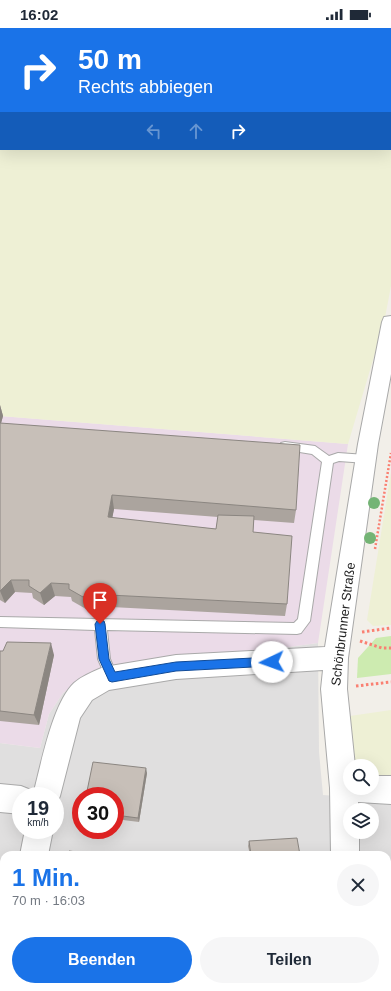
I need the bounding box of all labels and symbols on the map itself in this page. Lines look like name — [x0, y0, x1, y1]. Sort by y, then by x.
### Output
street label: Schönbrunner Straße — [328, 561, 358, 687]
pin — [83, 583, 117, 624]
position arrow — [251, 641, 293, 683]
speed limit sign: 30 — [72, 787, 124, 839]

